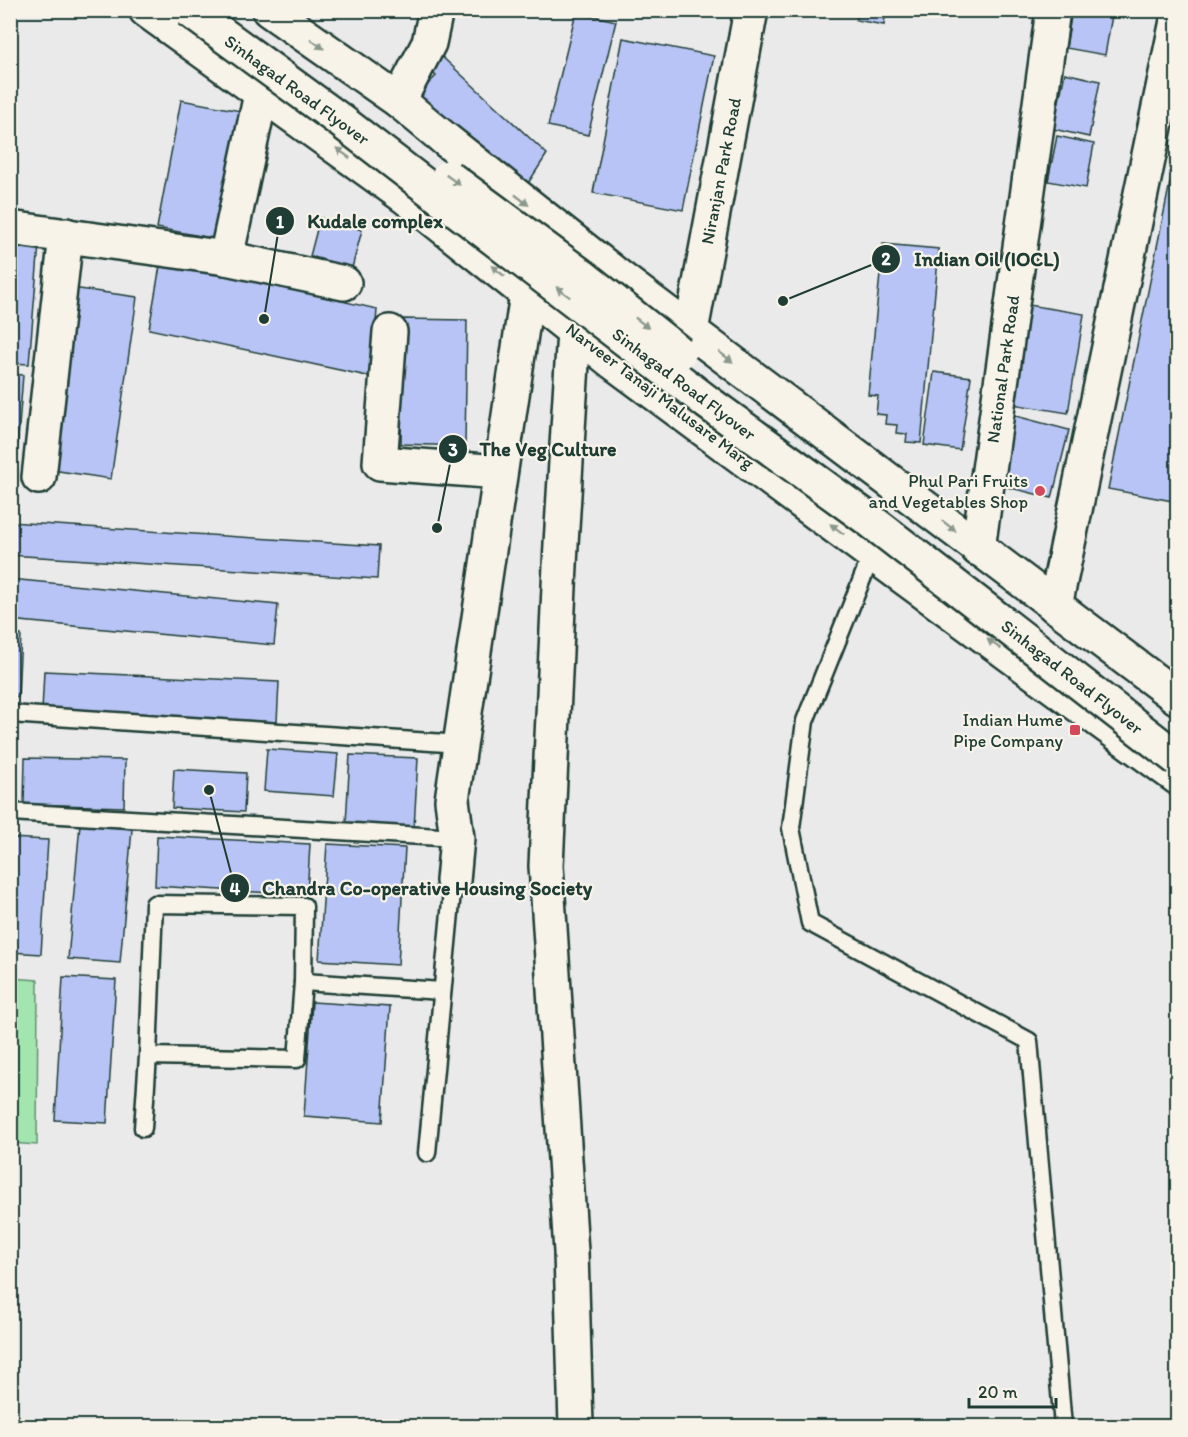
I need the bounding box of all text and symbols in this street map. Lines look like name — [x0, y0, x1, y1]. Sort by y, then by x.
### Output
street label: Sinhagad Road Flyover — [220, 30, 375, 151]
one-way arrow — [308, 38, 324, 50]
street label: Niranjan Park Road — [696, 96, 746, 246]
one-way arrow — [336, 147, 352, 159]
one-way arrow — [445, 174, 461, 186]
one-way arrow — [514, 194, 529, 206]
callout: Kudale complex — [265, 202, 454, 240]
text: Kudale complex — [307, 209, 444, 234]
text: 1 — [276, 211, 285, 233]
callout: Indian Oil (IOCL) — [871, 240, 1073, 278]
text: Indian Oil (IOCL) — [914, 247, 1060, 272]
text: 2 — [881, 248, 891, 270]
one-way arrow — [490, 265, 506, 278]
one-way arrow — [555, 286, 571, 298]
street label: National Park Road — [982, 293, 1024, 444]
one-way arrow — [634, 317, 650, 330]
street label: Narveer Tanaji Malusare Marg — [562, 318, 759, 474]
street label: Sinhagad Road Flyover — [608, 323, 761, 446]
one-way arrow — [718, 351, 734, 364]
callout: The Veg Culture — [438, 430, 629, 468]
text: The Veg Culture — [478, 437, 617, 462]
text: 3 — [448, 439, 458, 461]
place label: Phul Pari Fruits and Vegetables Shop — [869, 470, 1028, 513]
marker: Phul Pari Fruits and Vegetables Shop — [1033, 484, 1047, 498]
one-way arrow — [941, 519, 956, 531]
one-way arrow — [830, 523, 845, 535]
street label: Sinhagad Road Flyover — [997, 615, 1148, 740]
one-way arrow — [987, 638, 1003, 650]
place label: Indian Hume Pipe Company — [953, 709, 1064, 752]
marker: Indian Hume Pipe Company — [1068, 723, 1082, 737]
callout: Chandra Co-operative Housing Society — [220, 869, 604, 907]
text: Chandra Co-operative Housing Society — [262, 876, 593, 901]
text: 4 — [230, 878, 241, 900]
scale bar — [969, 1371, 1056, 1409]
text: 20 m — [978, 1381, 1018, 1403]

